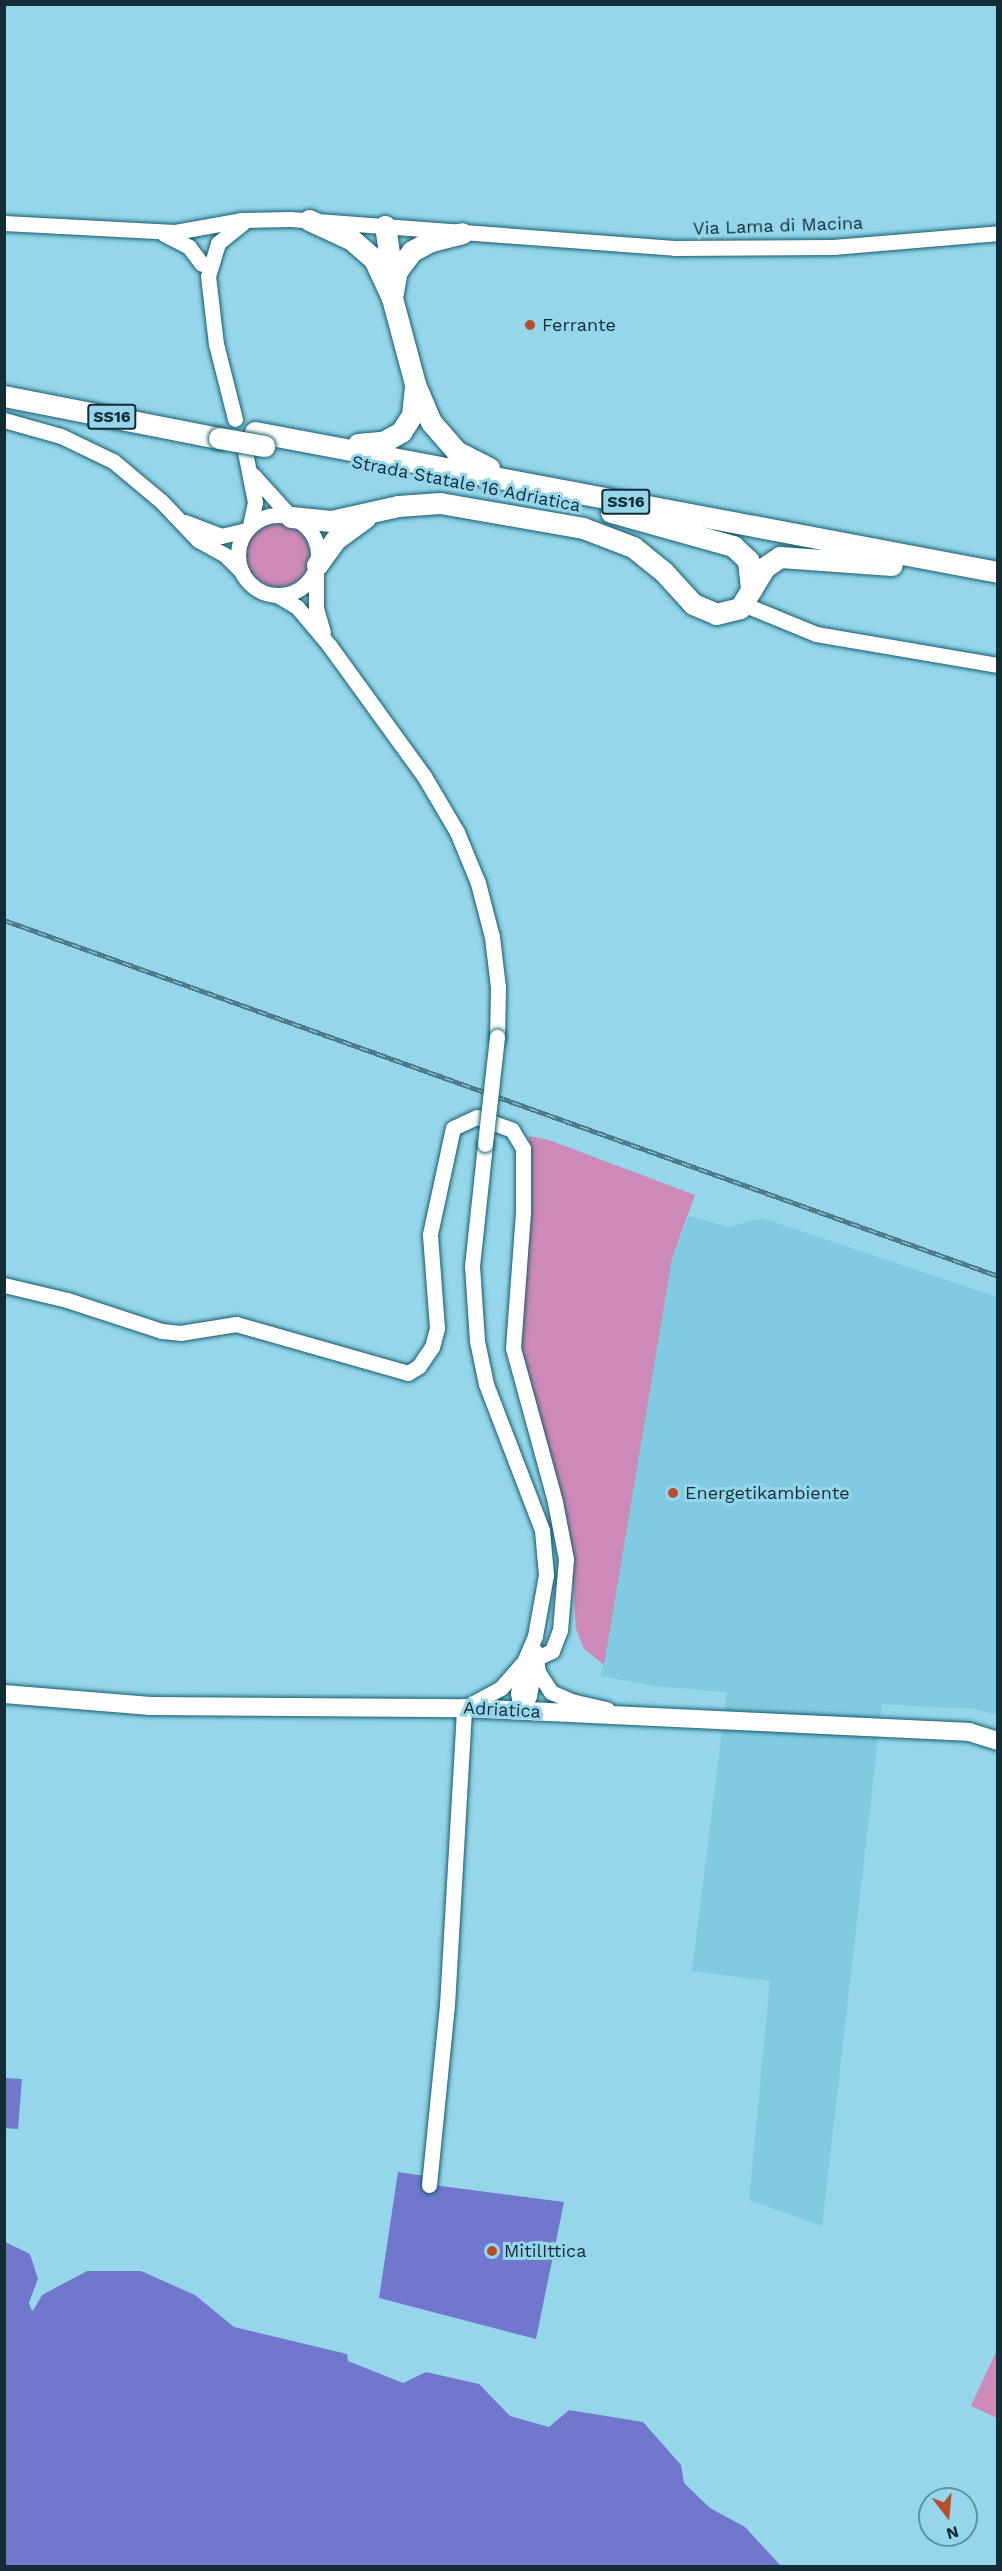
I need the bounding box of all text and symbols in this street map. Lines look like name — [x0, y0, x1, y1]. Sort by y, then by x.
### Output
street label: Via Lama di Macina — [692, 212, 864, 240]
place label: Ferrante — [542, 314, 616, 336]
marker: Ferrante — [523, 318, 537, 332]
road number: SS16 — [86, 404, 138, 430]
street label: Strada Statale 16 Adriatica — [349, 451, 583, 517]
road number: SS16 — [600, 489, 652, 515]
place label: Energetikambiente — [685, 1482, 850, 1504]
marker: Energetikambiente — [666, 1486, 680, 1500]
street label: Adriatica — [463, 1697, 541, 1723]
place label: MitilIttica — [504, 2240, 586, 2262]
marker: MitilIttica — [485, 2244, 499, 2258]
north arrow — [918, 2487, 978, 2547]
text: N — [944, 2522, 961, 2544]

